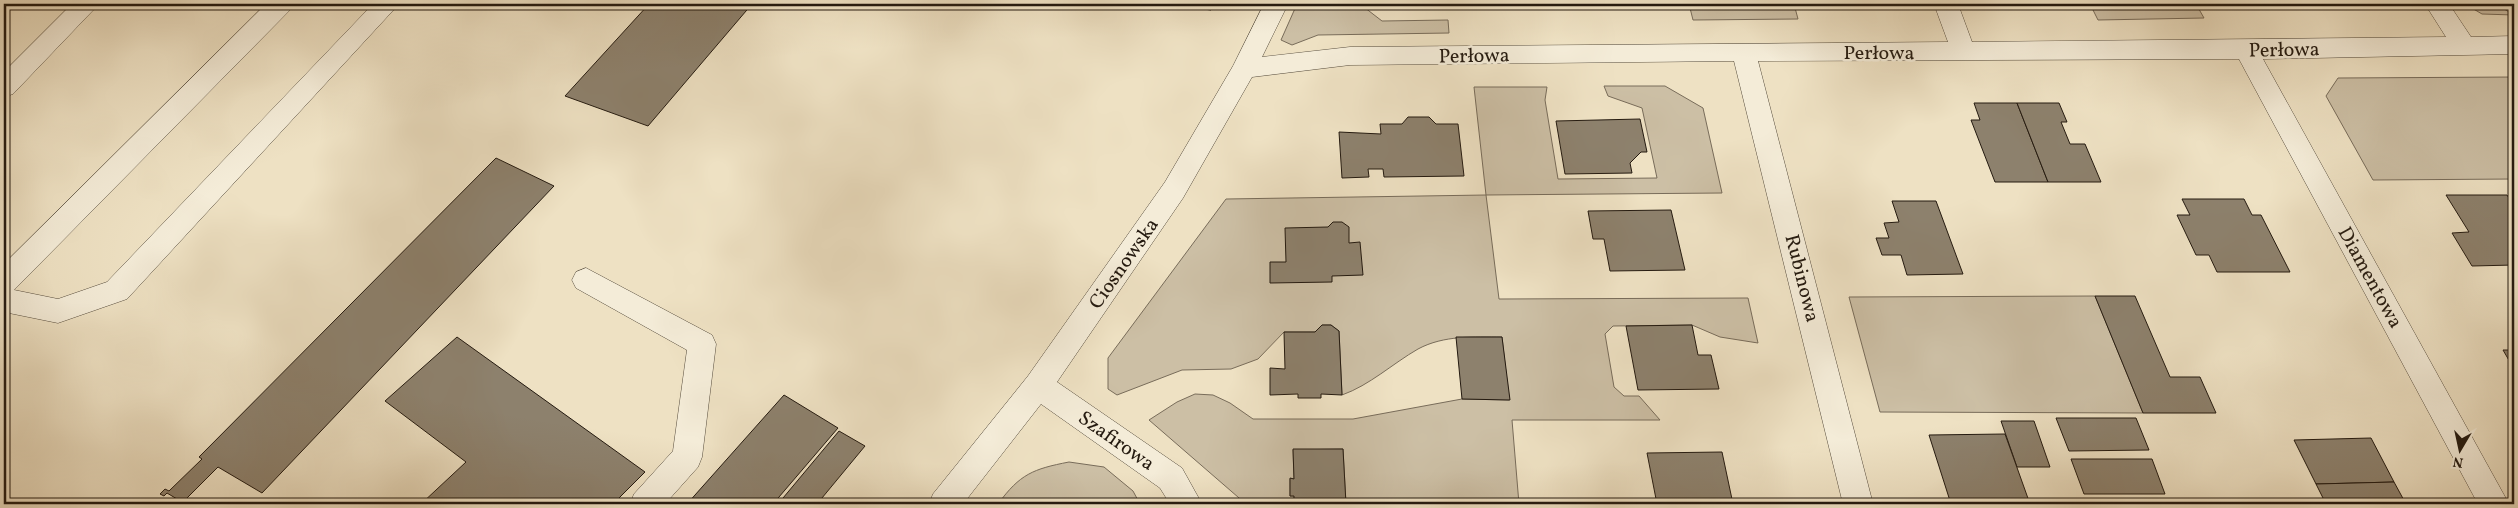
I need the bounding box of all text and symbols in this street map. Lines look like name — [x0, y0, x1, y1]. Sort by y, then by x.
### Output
street label: Perłowa — [2248, 36, 2320, 66]
street label: Perłowa — [1844, 40, 1915, 68]
street label: Perłowa — [1438, 42, 1510, 72]
street label: Ciosnowska — [1083, 213, 1166, 315]
street label: Diamentowa — [2330, 222, 2409, 334]
street label: Rubinowa — [1777, 232, 1826, 325]
street label: Szafirowa — [1072, 405, 1160, 478]
north arrow — [2436, 426, 2486, 476]
text: N — [2452, 451, 2465, 472]

